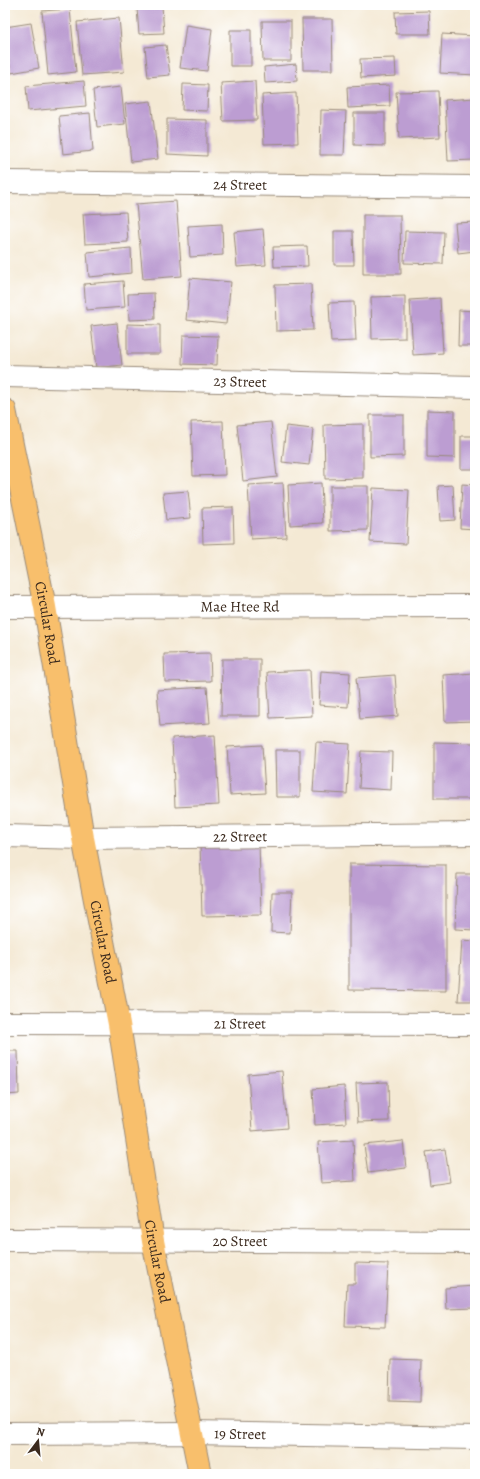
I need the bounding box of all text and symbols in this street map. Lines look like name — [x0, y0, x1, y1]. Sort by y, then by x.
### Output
street label: 24 Street — [213, 174, 267, 195]
street label: 23 Street — [213, 371, 267, 392]
street label: Circular Road — [30, 579, 64, 667]
street label: Mae Htee Rd — [201, 596, 280, 617]
street label: 22 Street — [213, 826, 267, 847]
street label: Circular Road — [85, 899, 121, 986]
street label: 21 Street — [214, 1013, 266, 1034]
street label: Circular Road — [140, 1218, 175, 1305]
street label: 20 Street — [212, 1231, 268, 1251]
north arrow — [18, 1421, 58, 1461]
street label: 19 Street — [214, 1423, 266, 1444]
text: N — [35, 1424, 47, 1440]

